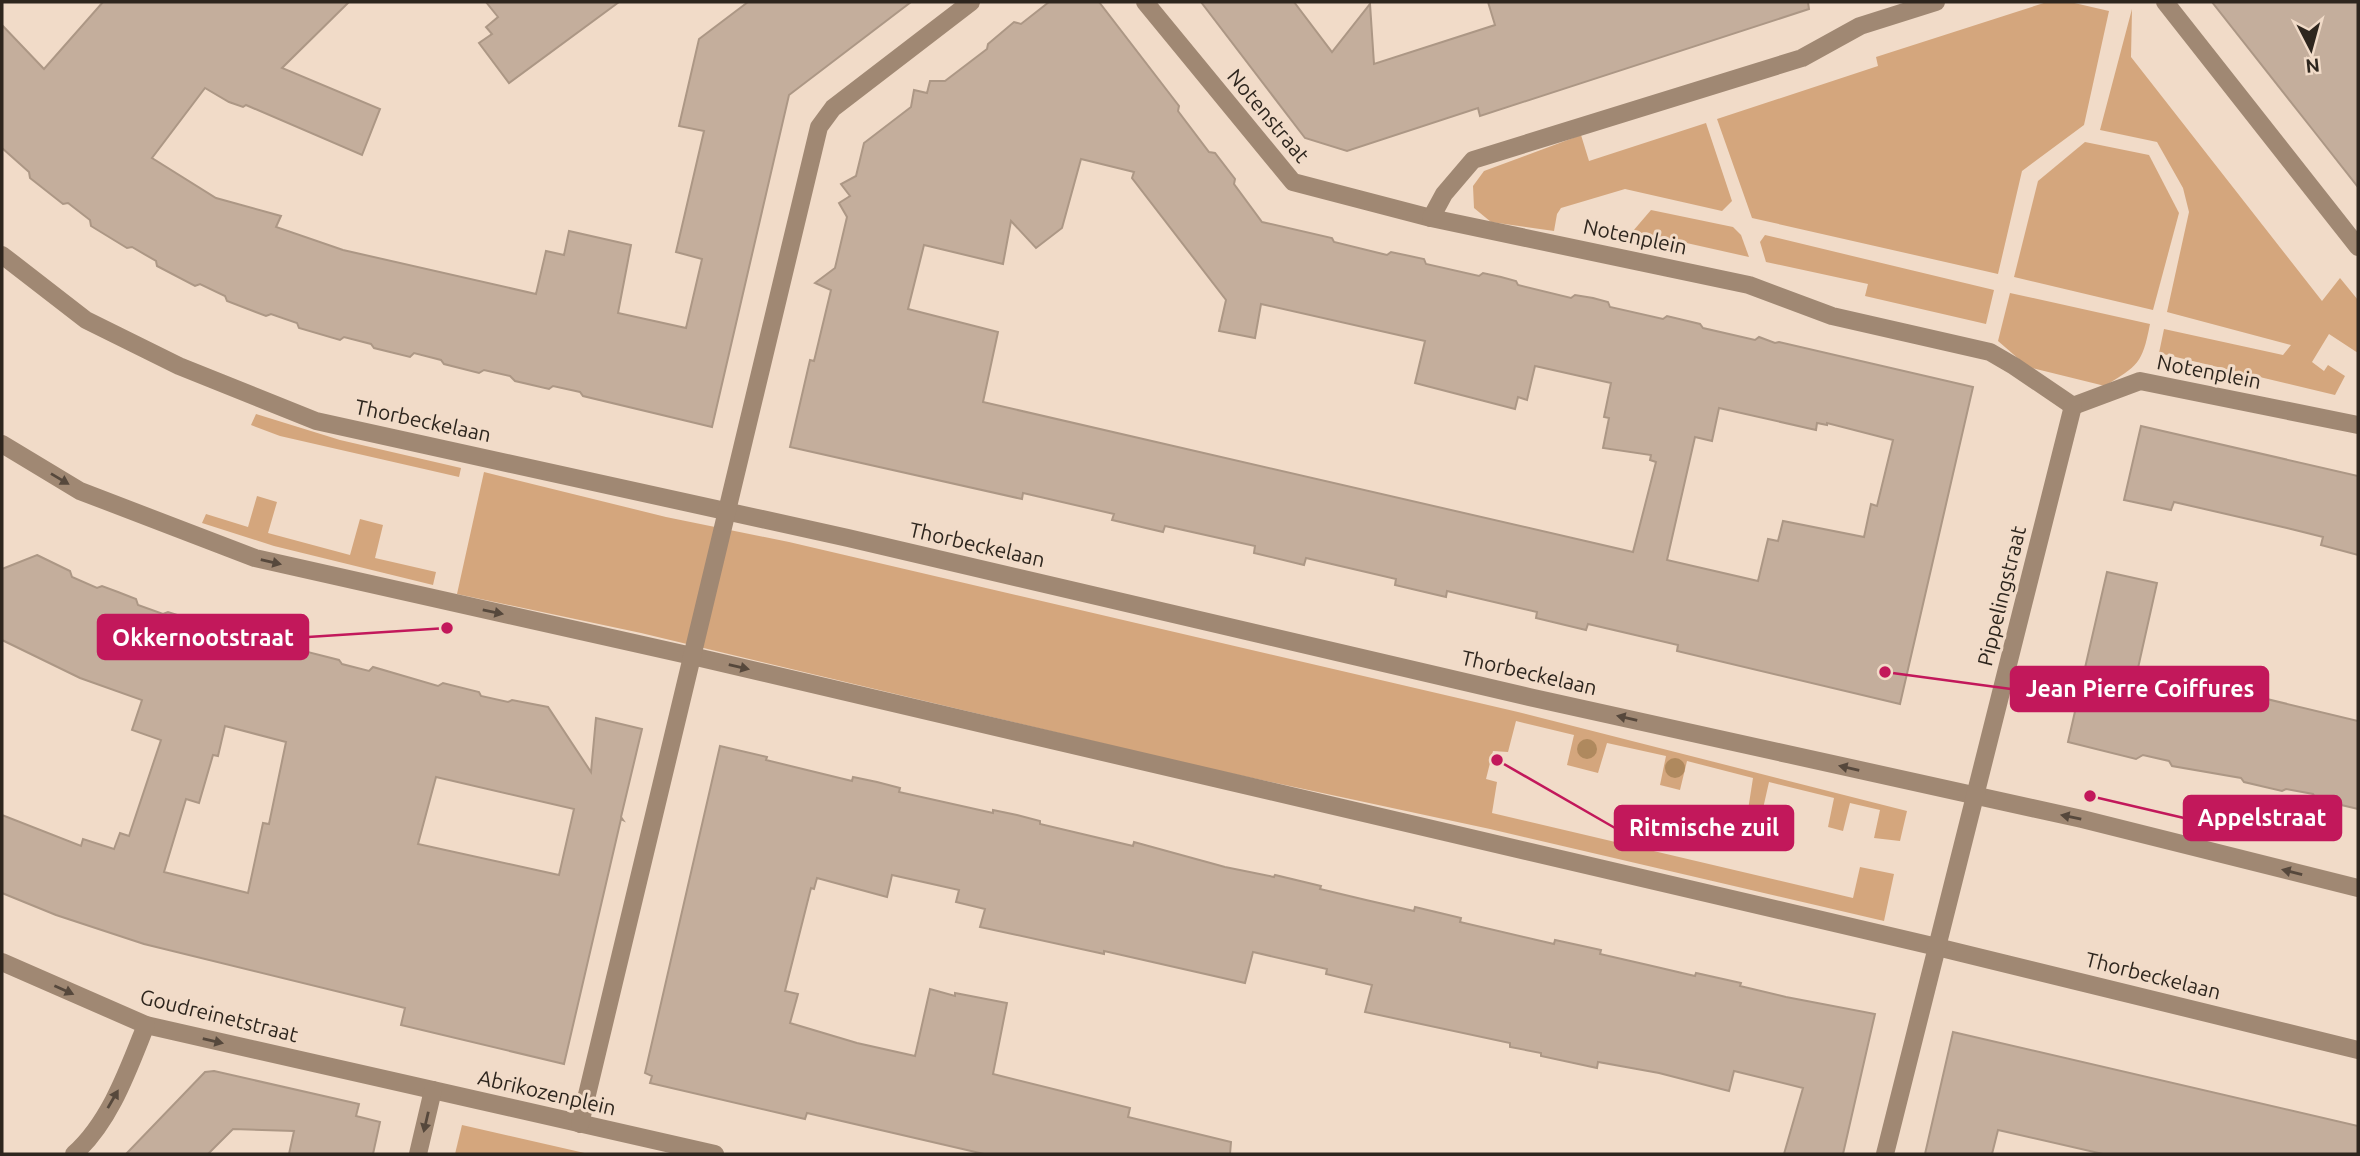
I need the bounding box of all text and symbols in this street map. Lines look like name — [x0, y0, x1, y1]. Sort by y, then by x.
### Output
north arrow — [2276, 14, 2346, 84]
text: N — [2305, 54, 2321, 78]
street label: Notenstraat — [1223, 64, 1315, 167]
street label: Notenplein — [1581, 213, 1689, 259]
street label: Notenplein — [2155, 349, 2263, 393]
street label: Thorbeckelaan — [353, 394, 493, 446]
one-way arrow — [51, 473, 70, 485]
street label: Thorbeckelaan — [907, 517, 1047, 571]
street label: Pippelingstraat — [1972, 523, 2030, 668]
one-way arrow — [260, 556, 282, 567]
one-way arrow — [482, 607, 504, 618]
callout: Okkernootstraat — [98, 615, 308, 659]
text: Okkernootstraat — [112, 625, 294, 650]
street label: Thorbeckelaan — [1459, 645, 1599, 699]
one-way arrow — [728, 662, 750, 673]
callout: Jean Pierre Coiffures — [2011, 667, 2268, 711]
text: Jean Pierre Coiffures — [2026, 676, 2254, 701]
one-way arrow — [1616, 713, 1638, 724]
one-way arrow — [1838, 762, 1860, 773]
callout: Appelstraat — [2184, 796, 2341, 840]
text: Appelstraat — [2198, 805, 2327, 830]
callout: Ritmische zuil — [1615, 806, 1793, 850]
one-way arrow — [2060, 811, 2082, 822]
text: Ritmische zuil — [1629, 815, 1779, 840]
one-way arrow — [2281, 866, 2303, 877]
street label: Thorbeckelaan — [2083, 947, 2223, 1003]
street label: Goudreinetstraat — [138, 984, 301, 1046]
one-way arrow — [54, 985, 75, 996]
one-way arrow — [202, 1035, 224, 1046]
street label: Abrikozenplein — [476, 1064, 619, 1120]
one-way arrow — [107, 1090, 119, 1109]
one-way arrow — [420, 1111, 431, 1133]

